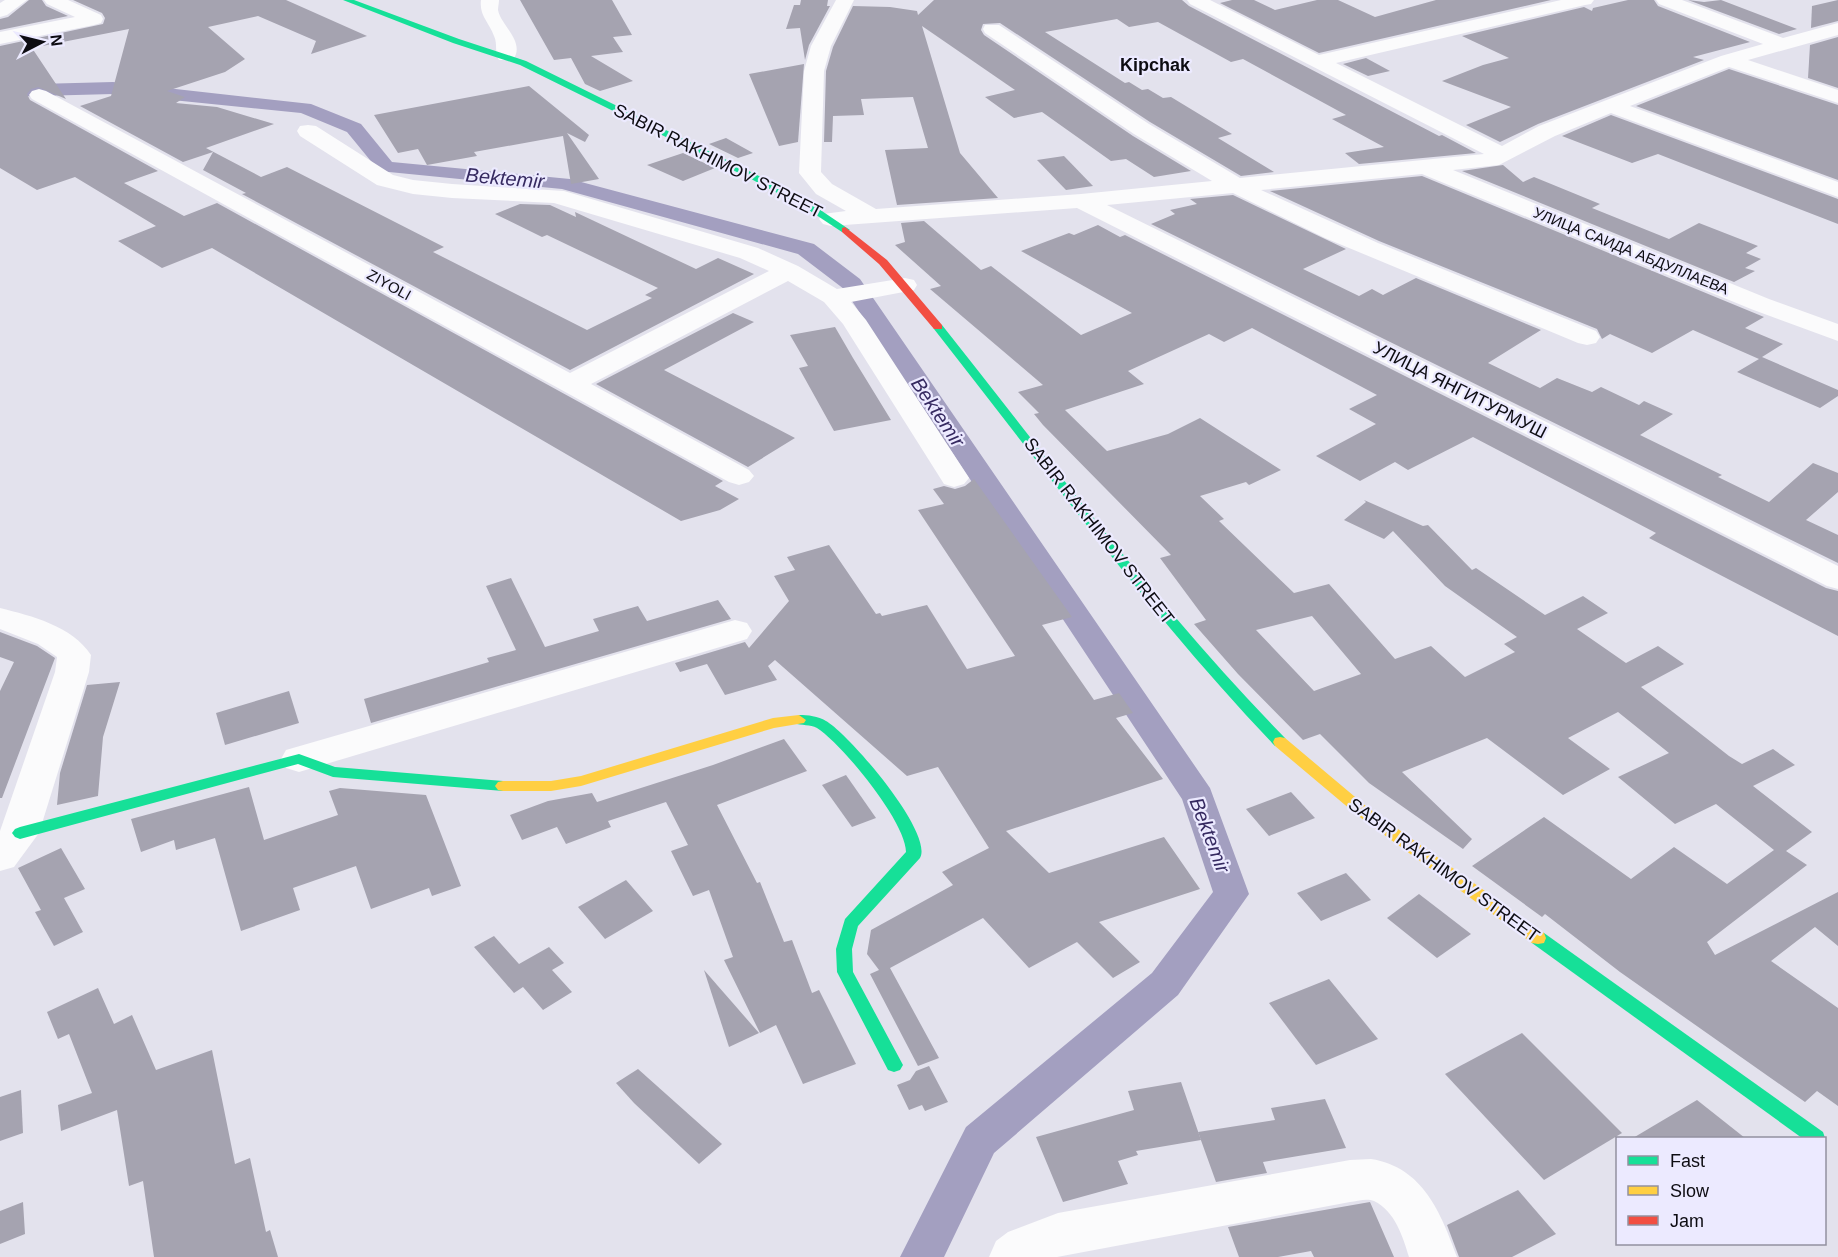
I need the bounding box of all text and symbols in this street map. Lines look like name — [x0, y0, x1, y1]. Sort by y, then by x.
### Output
north arrow — [12, 12, 72, 72]
text: N — [47, 33, 66, 47]
district label: Kipchak — [1120, 55, 1191, 75]
street label: SABIR RAKHIMOV STREET — [611, 100, 825, 222]
water label: Bektemir — [465, 164, 547, 193]
street label: УЛИЦА САИДА АБДУЛЛАЕВА — [1531, 204, 1731, 298]
street label: ZIYOLI — [364, 266, 414, 304]
street label: УЛИЦА ЯНГИТУРМУШ — [1370, 338, 1550, 442]
water label: Bektemir — [907, 373, 970, 452]
street label: SABIR RAKHIMOV STREET — [1020, 434, 1178, 628]
water label: Bektemir — [1186, 794, 1235, 877]
street label: SABIR RAKHIMOV STREET — [1345, 794, 1543, 946]
legend — [1616, 1137, 1826, 1245]
text: Fast — [1670, 1151, 1705, 1171]
text: Slow — [1670, 1181, 1710, 1201]
text: Jam — [1670, 1211, 1704, 1231]

